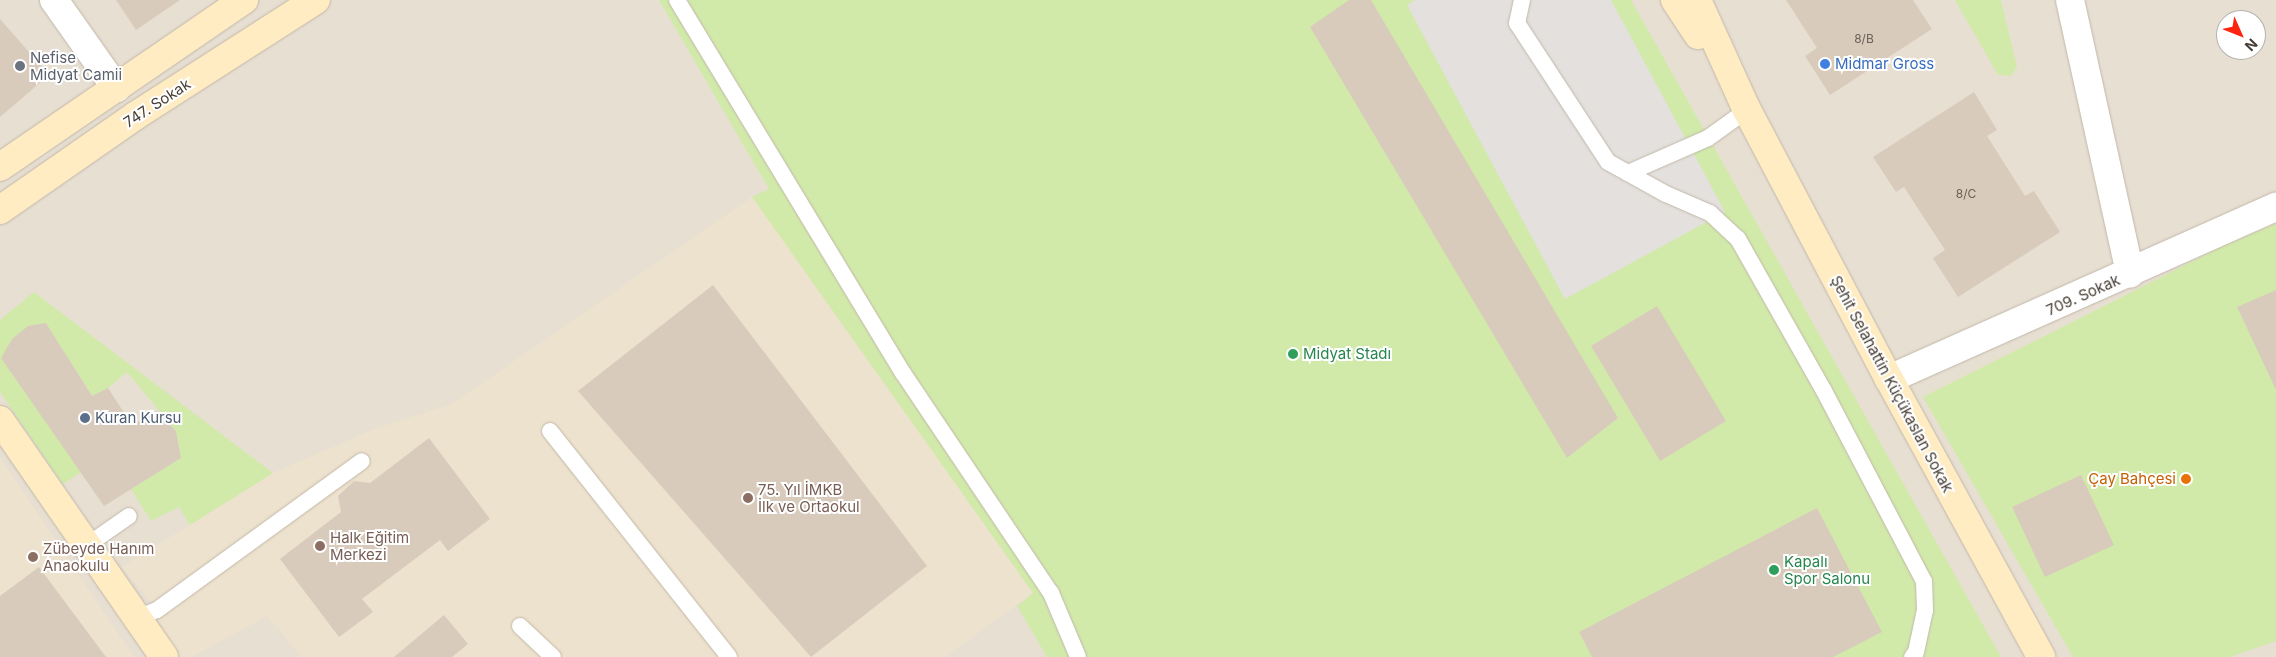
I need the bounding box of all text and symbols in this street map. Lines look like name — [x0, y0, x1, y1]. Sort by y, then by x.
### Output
north arrow — [2216, 10, 2266, 60]
house number: 8/B — [1854, 32, 1874, 46]
text: N — [2242, 35, 2261, 55]
place label: Nefise Midyat Camii — [30, 48, 122, 83]
place label: Midmar Gross — [1835, 55, 1934, 73]
marker: Midmar Gross — [1819, 58, 1831, 70]
marker: Nefise Midyat Camii — [14, 60, 26, 72]
street label: 747. Sokak — [120, 75, 194, 131]
house number: 8/C — [1956, 187, 1976, 201]
street label: 709. Sokak — [2043, 271, 2123, 319]
street label: Şehit Selahattin Küçükaslan Sokak — [1827, 273, 1957, 495]
place label: Midyat Stadı — [1303, 345, 1391, 363]
marker: Midyat Stadı — [1287, 348, 1299, 360]
place label: Kuran Kursu — [95, 409, 181, 427]
marker: Kuran Kursu — [79, 412, 91, 424]
place label: Çay Bahçesi — [2088, 470, 2176, 488]
marker: Çay Bahçesi — [2180, 473, 2192, 485]
place label: 75. Yıl İMKB İlk ve Ortaokul — [758, 480, 860, 515]
marker: 75. Yıl İMKB İlk ve Ortaokul — [742, 492, 754, 504]
place label: Halk Eğitim Merkezi — [330, 528, 409, 563]
place label: Zübeyde Hanım Anaokulu — [43, 539, 154, 574]
marker: Halk Eğitim Merkezi — [314, 540, 326, 552]
marker: Zübeyde Hanım Anaokulu — [27, 551, 39, 563]
place label: Kapalı Spor Salonu — [1784, 552, 1870, 587]
marker: Kapalı Spor Salonu — [1768, 564, 1780, 576]

